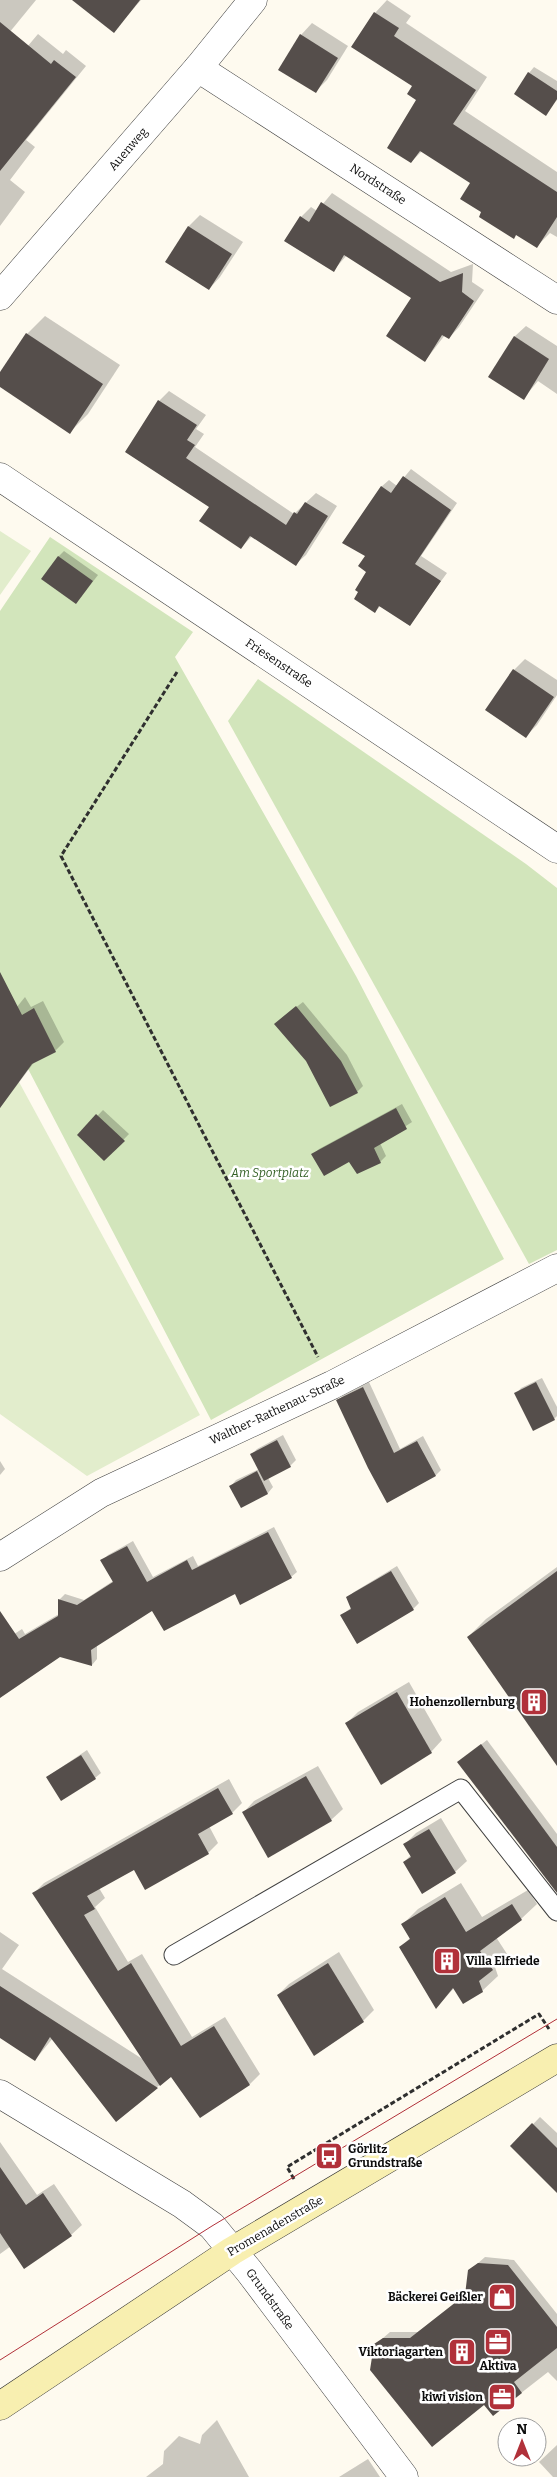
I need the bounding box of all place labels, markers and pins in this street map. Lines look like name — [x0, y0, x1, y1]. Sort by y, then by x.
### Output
building icon: Hohenzollernburg — [519, 1687, 549, 1717]
place label: Hohenzollernburg — [410, 1695, 515, 1709]
building icon: Villa Elfriede — [432, 1946, 462, 1976]
place label: Villa Elfriede — [466, 1954, 540, 1968]
bus stop icon: Görlitz Grundstraße — [314, 2141, 344, 2171]
place label: Görlitz Grundstraße — [348, 2142, 423, 2170]
shop icon: Bäckerei Geißler — [487, 2282, 517, 2312]
place label: Bäckerei Geißler — [388, 2290, 483, 2304]
office icon: Aktiva — [483, 2327, 513, 2357]
building icon: Viktoriagarten — [447, 2337, 477, 2367]
place label: Viktoriagarten — [359, 2345, 443, 2359]
place label: Aktiva — [480, 2359, 517, 2373]
office icon: kiwi vision — [487, 2382, 517, 2412]
place label: kiwi vision — [422, 2390, 483, 2404]

